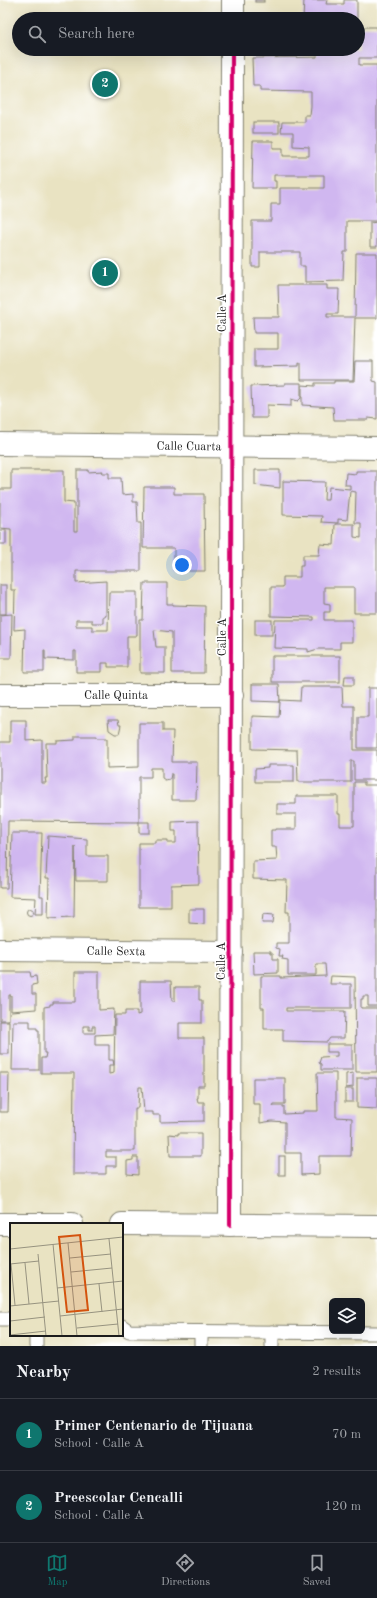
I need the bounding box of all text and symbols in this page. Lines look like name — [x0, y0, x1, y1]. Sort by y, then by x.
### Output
search box — [12, 12, 365, 56]
icon: search — [26, 23, 48, 45]
text: Search here — [58, 27, 135, 42]
pin: 2 — [92, 69, 118, 99]
pin: 1 — [92, 258, 118, 288]
street label: Calle A — [217, 294, 229, 332]
street label: Calle Cuarta — [156, 441, 222, 453]
your location — [172, 555, 192, 575]
street label: Calle A — [217, 618, 229, 656]
street label: Calle Quinta — [84, 690, 148, 702]
street label: Calle A — [216, 942, 228, 980]
street label: Calle Sexta — [87, 946, 145, 958]
inset map — [10, 1223, 123, 1336]
map controls — [329, 1298, 365, 1334]
button: layers — [329, 1298, 365, 1334]
text: Nearby — [16, 1364, 71, 1381]
text: 2 results — [312, 1365, 361, 1378]
text: Primer Centenario de Tijuana — [54, 1419, 253, 1434]
text: 1 — [25, 1428, 33, 1441]
text: 70 m — [332, 1428, 361, 1441]
text: School · Calle A — [54, 1437, 144, 1450]
text: Preescolar Cencalli — [54, 1491, 183, 1506]
text: 2 — [25, 1500, 33, 1513]
text: 120 m — [324, 1500, 361, 1513]
text: School · Calle A — [54, 1509, 144, 1522]
tab: Map — [46, 1552, 68, 1590]
tab: Directions — [161, 1552, 210, 1590]
tab: Saved — [303, 1552, 331, 1590]

